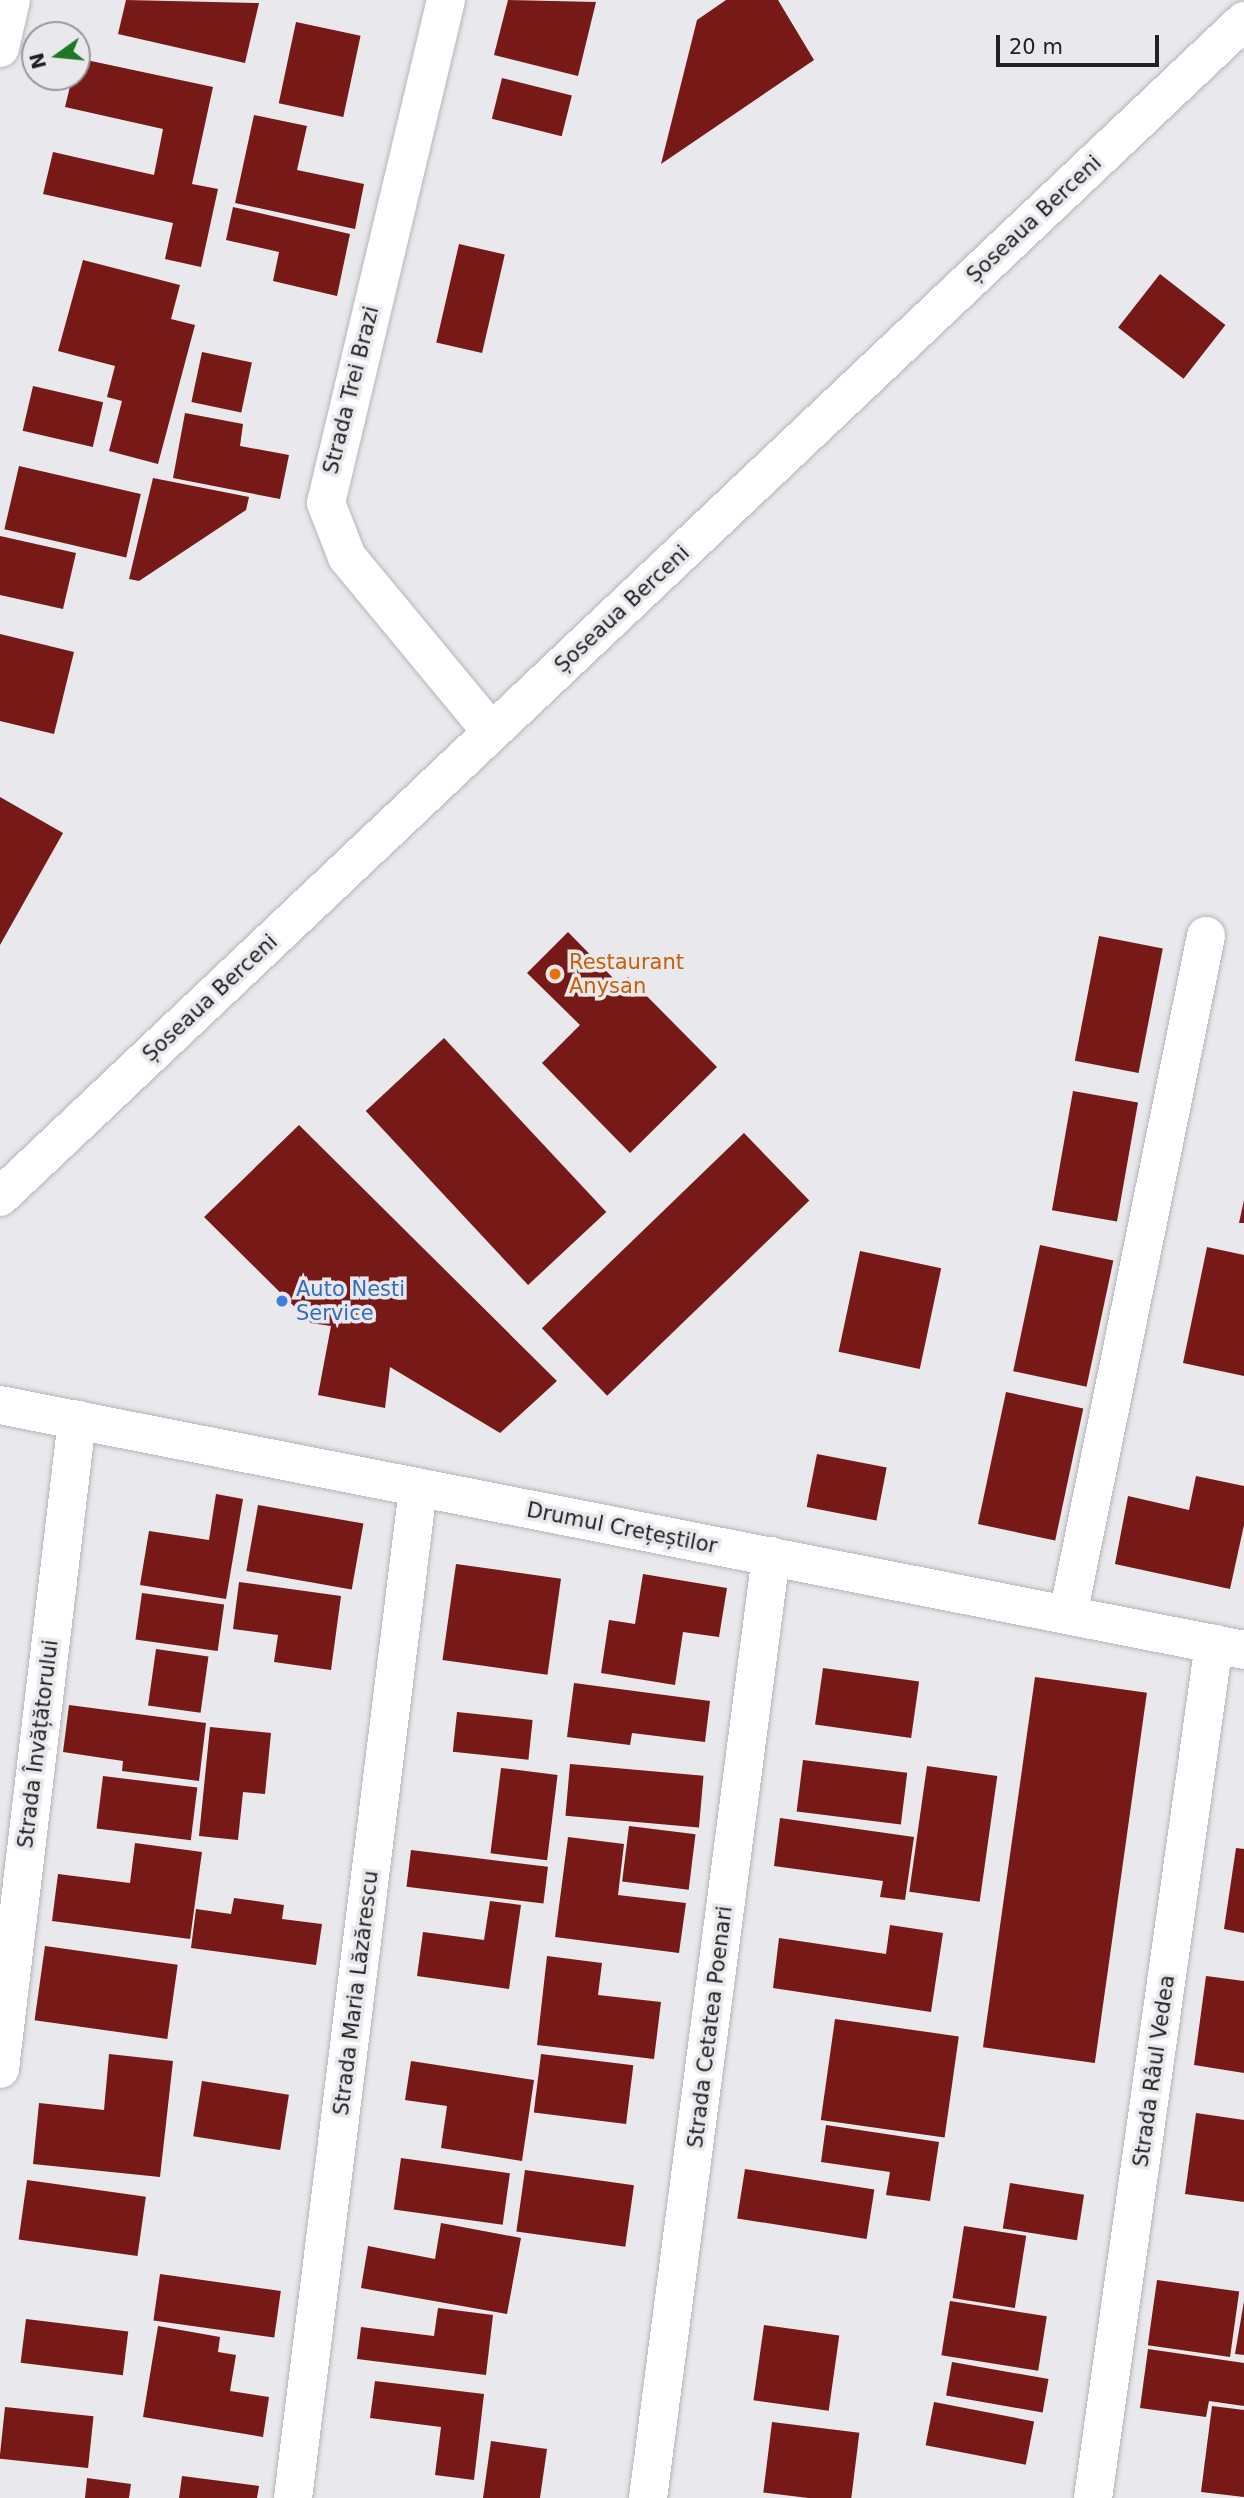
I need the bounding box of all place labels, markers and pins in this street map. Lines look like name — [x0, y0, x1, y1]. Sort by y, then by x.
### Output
place label: Restaurant Anysan — [569, 949, 684, 999]
marker: Restaurant Anysan — [547, 966, 563, 982]
place label: Auto Nesti Service — [296, 1276, 405, 1326]
marker: Auto Nesti Service — [274, 1293, 290, 1309]

